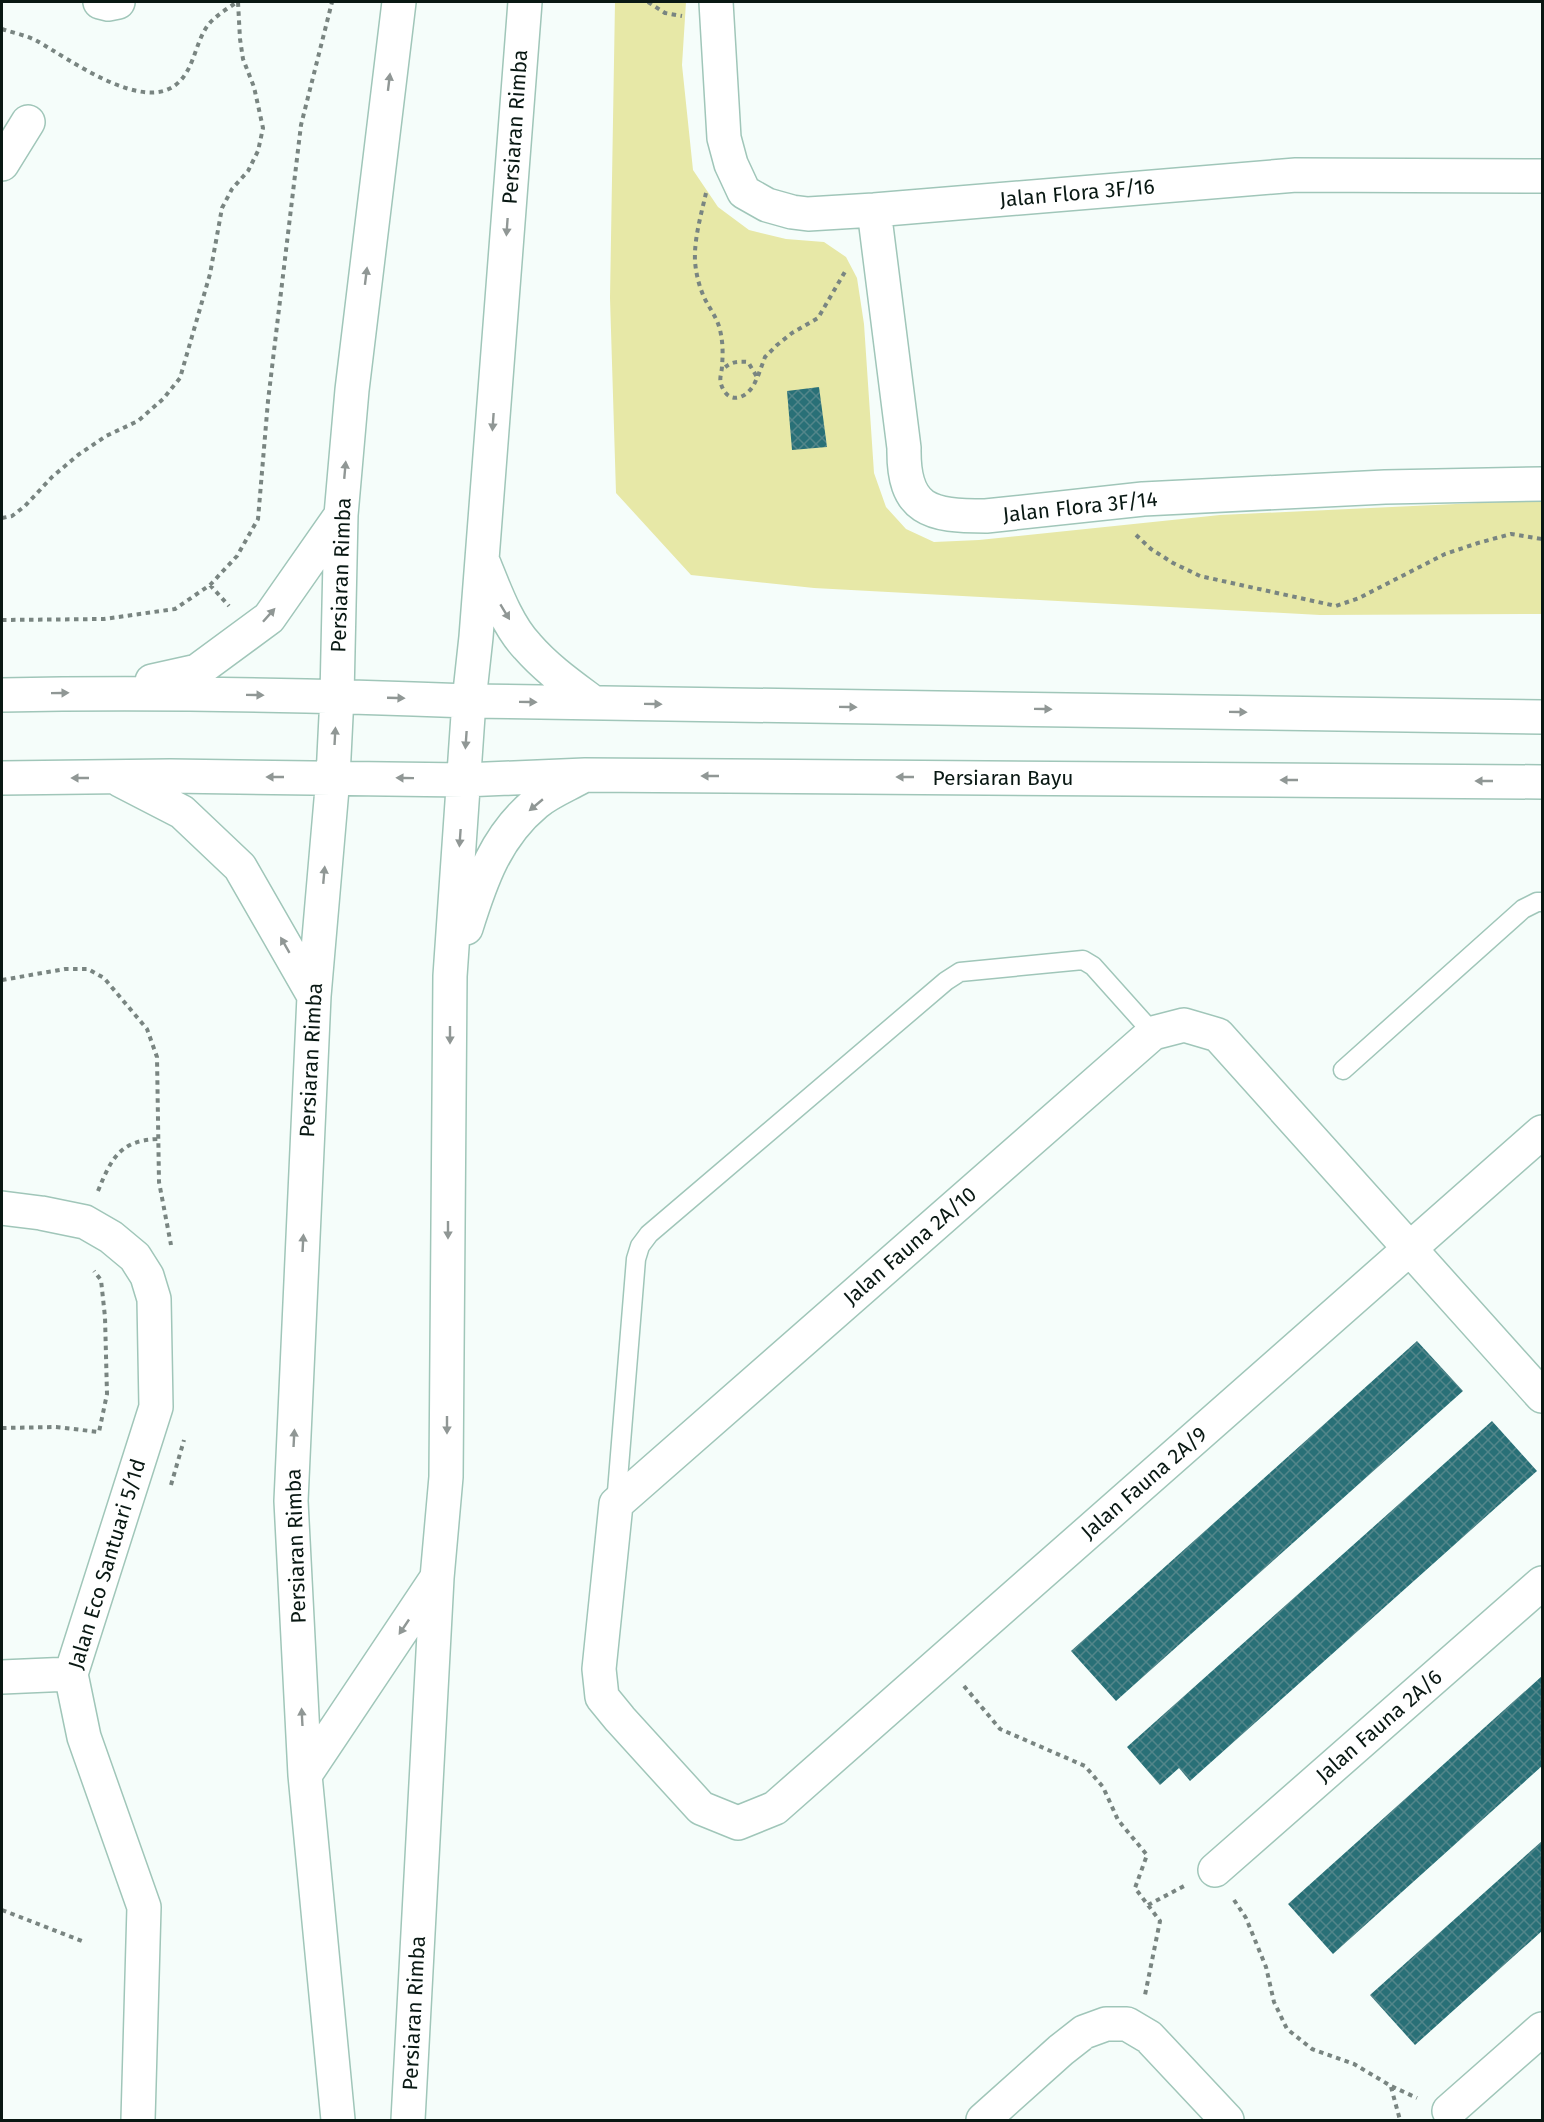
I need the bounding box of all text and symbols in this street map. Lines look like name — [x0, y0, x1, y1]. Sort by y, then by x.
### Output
street label: Persiaran Rimba — [497, 49, 533, 205]
one-way arrow — [384, 73, 394, 92]
street label: Jalan Flora 3F/16 — [998, 173, 1156, 213]
one-way arrow — [503, 218, 512, 237]
one-way arrow — [361, 266, 371, 285]
one-way arrow — [488, 412, 497, 431]
one-way arrow — [340, 460, 350, 479]
street label: Jalan Flora 3F/14 — [1001, 486, 1159, 528]
street label: Persiaran Rimba — [325, 497, 357, 653]
one-way arrow — [500, 604, 511, 620]
one-way arrow — [262, 608, 275, 623]
one-way arrow — [50, 689, 69, 698]
one-way arrow — [245, 690, 264, 700]
one-way arrow — [386, 694, 405, 703]
one-way arrow — [518, 697, 537, 707]
one-way arrow — [643, 699, 662, 709]
one-way arrow — [838, 702, 857, 711]
one-way arrow — [1033, 705, 1052, 714]
one-way arrow — [1228, 707, 1247, 717]
one-way arrow — [331, 727, 340, 746]
one-way arrow — [462, 731, 471, 750]
street label: Persiaran Bayu — [932, 765, 1074, 791]
one-way arrow — [701, 771, 720, 781]
one-way arrow — [265, 772, 284, 782]
one-way arrow — [896, 772, 915, 782]
one-way arrow — [70, 773, 89, 783]
one-way arrow — [396, 774, 415, 783]
one-way arrow — [1280, 775, 1299, 785]
one-way arrow — [1475, 776, 1494, 786]
one-way arrow — [529, 798, 544, 811]
one-way arrow — [455, 829, 465, 848]
one-way arrow — [319, 866, 329, 885]
one-way arrow — [280, 937, 290, 954]
street label: Persiaran Rimba — [294, 982, 328, 1138]
one-way arrow — [445, 1025, 455, 1044]
street label: Jalan Fauna 2A/10 — [838, 1181, 982, 1311]
one-way arrow — [443, 1220, 453, 1239]
one-way arrow — [298, 1234, 307, 1253]
one-way arrow — [442, 1415, 452, 1434]
street label: Jalan Fauna 2A/9 — [1076, 1421, 1212, 1545]
one-way arrow — [289, 1429, 299, 1448]
street label: Jalan Eco Santuari 5/1d — [63, 1456, 151, 1672]
street label: Persiaran Rimba — [280, 1468, 312, 1624]
one-way arrow — [398, 1618, 410, 1634]
street label: Jalan Fauna 2A/6 — [1311, 1664, 1447, 1788]
one-way arrow — [298, 1707, 307, 1726]
street label: Persiaran Rimba — [397, 1935, 431, 2091]

